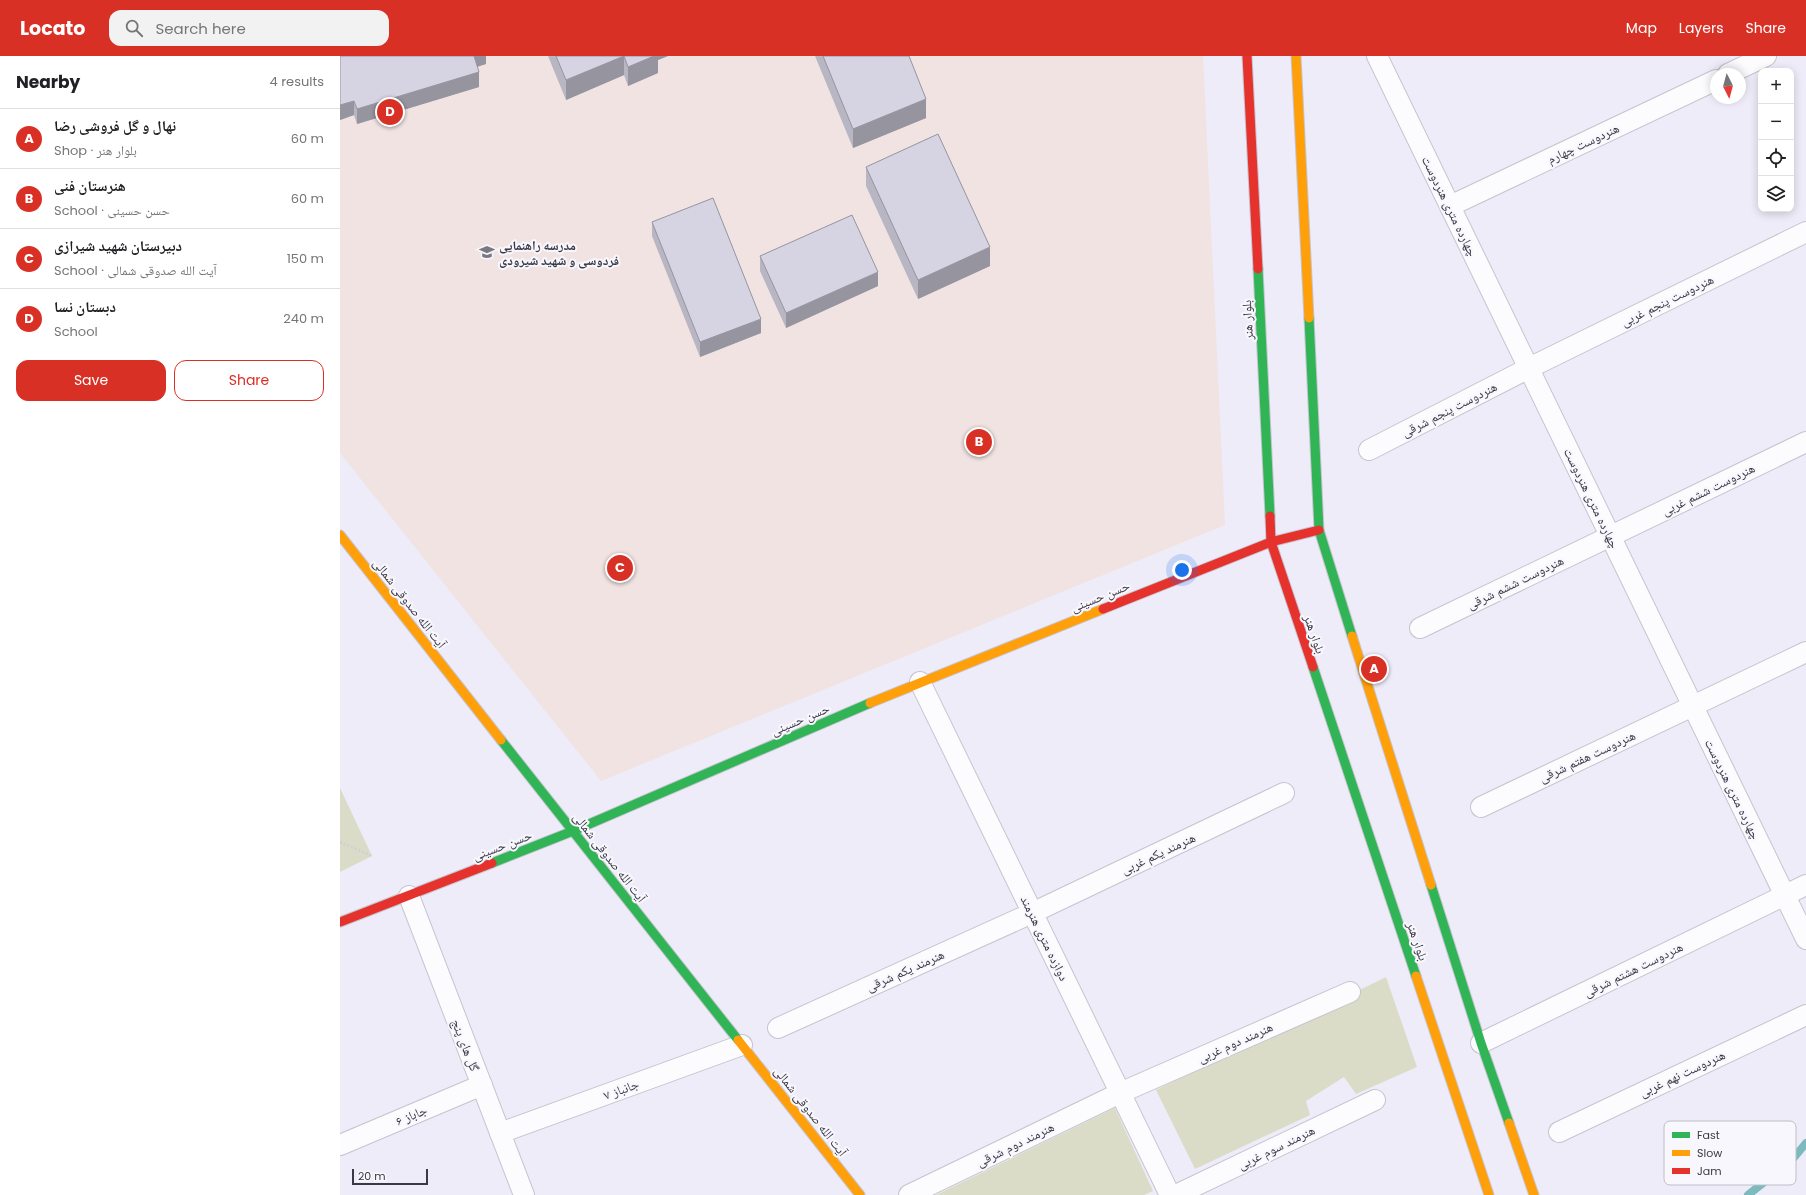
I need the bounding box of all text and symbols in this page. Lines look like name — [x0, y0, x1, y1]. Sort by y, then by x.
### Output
search box — [109, 10, 389, 46]
text: Locato — [20, 15, 85, 42]
icon: search — [123, 17, 145, 39]
text: Search here — [155, 18, 246, 39]
text: Map — [1626, 18, 1657, 38]
text: Layers — [1679, 18, 1723, 38]
text: Share — [1745, 18, 1786, 38]
north arrow — [1710, 68, 1746, 104]
map controls — [1758, 68, 1794, 212]
button: + — [1758, 68, 1794, 104]
text: Nearby — [16, 70, 80, 94]
text: 4 results — [270, 72, 324, 91]
pin: D — [377, 97, 403, 127]
button: − — [1758, 104, 1794, 140]
text: نهال و گل فروشی رضا — [54, 115, 176, 136]
street label: هنردوست چهارم — [1544, 118, 1622, 168]
text: A — [24, 129, 34, 148]
text: 60 m — [291, 129, 324, 148]
button: locate — [1758, 140, 1794, 176]
text: Shop · بلوار هنر — [54, 141, 137, 160]
street label: چهارده متری هنردوست — [1417, 153, 1482, 260]
text: هنرستان فنی — [54, 175, 126, 196]
button: layers — [1758, 176, 1794, 212]
text: B — [25, 189, 33, 208]
text: 60 m — [291, 189, 324, 208]
text: School · حسن حسینی — [54, 201, 170, 220]
text: دبیرستان شهید شیرازی — [54, 235, 182, 256]
place label: مدرسه راهنمایی فردوسی و شهید شیرودی — [499, 236, 619, 270]
school or university icon: مدرسه راهنمایی فردوسی و شهید شیرودی — [478, 243, 496, 261]
text: C — [24, 249, 34, 268]
text: 150 m — [287, 249, 324, 268]
text: School · آیت الله صدوقی شمالی — [54, 261, 217, 280]
street label: هنردوست پنجم غربی — [1618, 270, 1717, 331]
text: دبستان نسا — [54, 296, 116, 317]
street label: بلوار هنر — [1237, 299, 1258, 341]
text: D — [24, 309, 34, 328]
text: 240 m — [283, 309, 324, 328]
text: School — [54, 322, 98, 341]
button: Save — [16, 360, 166, 401]
button: Share — [174, 360, 324, 401]
street label: هنردوست پنجم شرقی — [1398, 377, 1500, 442]
pin: B — [966, 427, 992, 457]
street label: چهارده متری هنردوست — [1559, 445, 1624, 552]
street label: هنردوست ششم غربی — [1658, 459, 1758, 520]
street label: هنردوست ششم شرقی — [1464, 551, 1567, 614]
pin: C — [607, 553, 633, 583]
street label: آیت الله صدوقی شمالی — [368, 554, 451, 653]
your location — [1172, 560, 1192, 580]
street label: حسن حسینی — [1068, 576, 1133, 617]
street label: بلوار هنر — [1299, 611, 1330, 656]
pin: A — [1361, 654, 1387, 684]
street label: حسن حسینی — [768, 699, 833, 740]
street label: هنردوست هفتم شرقی — [1536, 726, 1639, 787]
street label: چهارده متری هنردوست — [1700, 736, 1765, 843]
street label: آیت الله صدوقی شمالی — [568, 808, 651, 907]
street label: حسن حسینی — [470, 825, 535, 865]
street label: هنرمند یکم غربی — [1118, 828, 1199, 879]
street label: دوازده متری هنرمند — [1016, 892, 1073, 984]
street label: بلوار هنر — [1402, 918, 1433, 963]
street label: هنردوست هشتم شرقی — [1580, 937, 1686, 1002]
street label: هنرمند یکم شرقی — [863, 945, 947, 996]
street label: گل های پنج — [447, 1016, 484, 1075]
street label: هنرمند دوم غربی — [1195, 1017, 1276, 1068]
street label: هنردوست نهم غربی — [1636, 1045, 1728, 1102]
street label: آیت الله صدوقی شمالی — [769, 1062, 852, 1161]
street label: جانباز ۷ — [601, 1074, 642, 1105]
street label: جاباز ۶ — [392, 1100, 430, 1131]
street label: هنرمند دوم شرقی — [973, 1117, 1057, 1172]
street label: هنرمند سوم غربی — [1234, 1121, 1318, 1174]
legend — [1664, 1121, 1796, 1185]
text: Fast — [1697, 1127, 1720, 1143]
text: Slow — [1697, 1145, 1722, 1161]
text: Jam — [1697, 1163, 1722, 1179]
scale bar — [352, 1167, 428, 1186]
text: 20 m — [358, 1168, 386, 1184]

